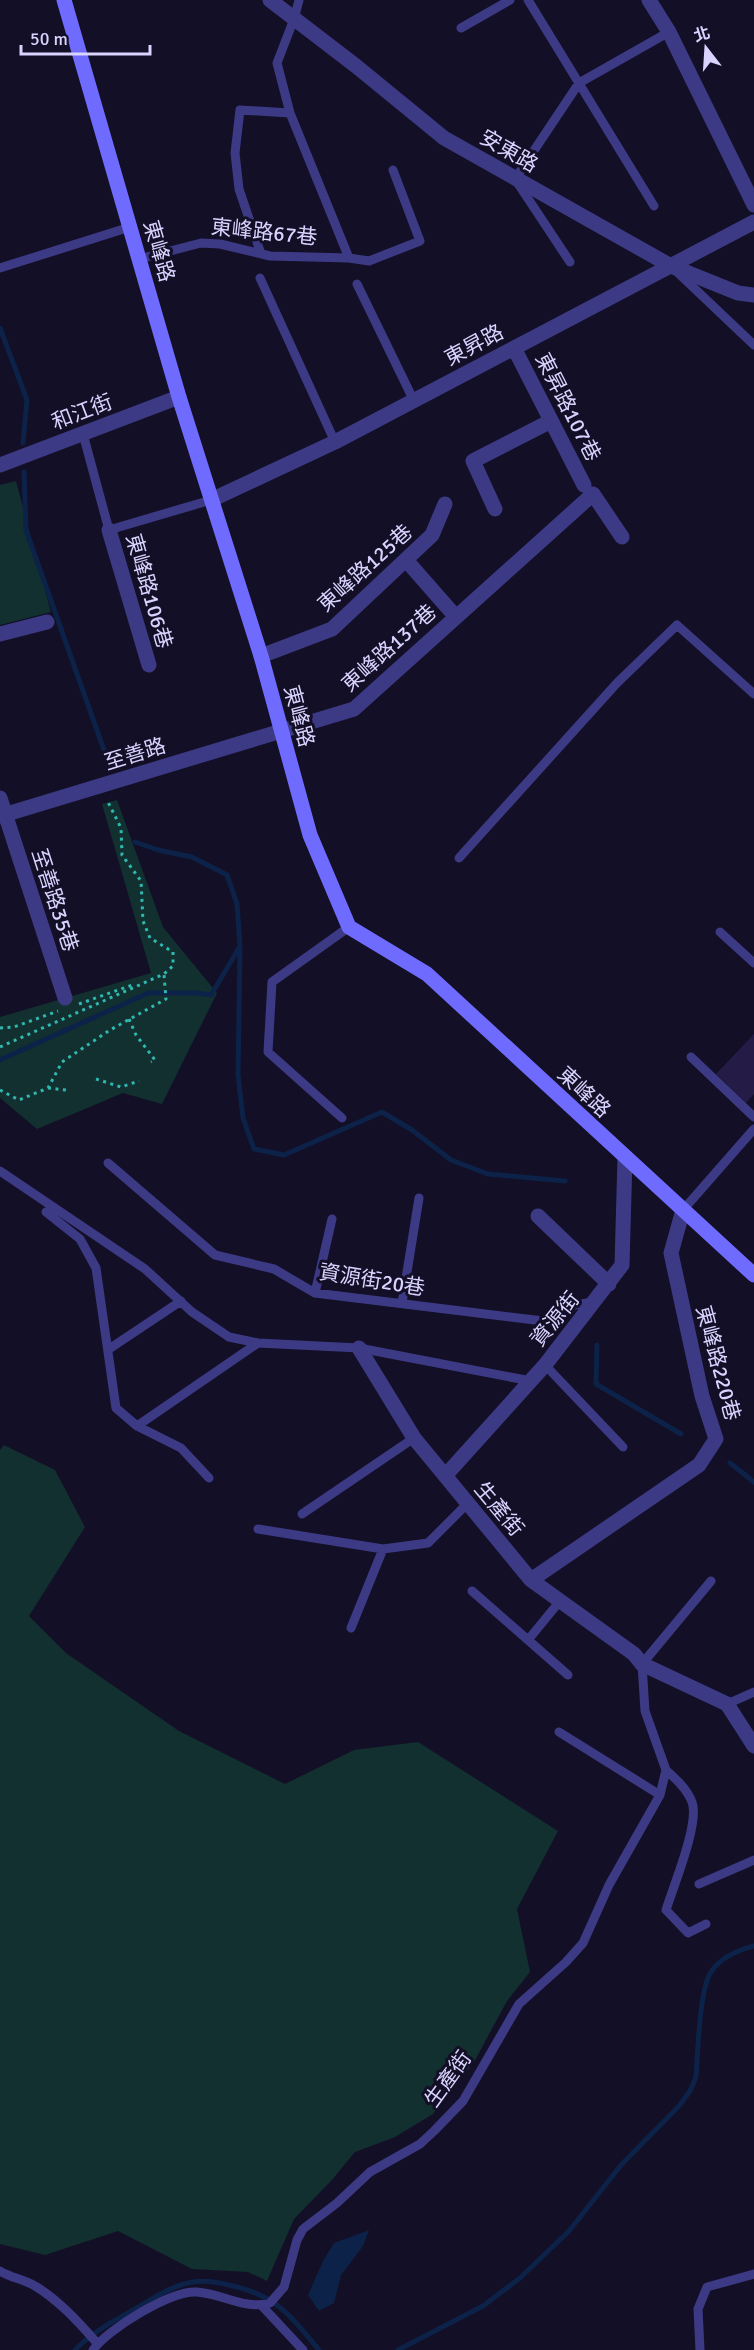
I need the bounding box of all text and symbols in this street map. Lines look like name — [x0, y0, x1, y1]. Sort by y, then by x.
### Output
scale bar — [21, 18, 150, 56]
north arrow — [676, 18, 736, 78]
text: 北 — [691, 23, 712, 47]
text: 50 m — [30, 28, 68, 50]
street label: 安東路 — [475, 124, 543, 178]
street label: 東峰路67巷 — [210, 213, 318, 251]
street label: 東峰路 — [138, 217, 180, 285]
street label: 東昇路 — [440, 319, 508, 371]
street label: 東昇路107巷 — [530, 349, 606, 465]
street label: 和江街 — [48, 389, 116, 435]
street label: 東峰路125巷 — [312, 519, 418, 617]
street label: 東峰路106巷 — [120, 531, 178, 651]
street label: 東峰路137巷 — [336, 599, 442, 697]
street label: 東峰路 — [278, 682, 320, 750]
street label: 至善路 — [101, 732, 169, 776]
street label: 至善路35巷 — [26, 845, 84, 955]
street label: 東峰路 — [552, 1061, 616, 1123]
street label: 資源街20巷 — [317, 1259, 427, 1301]
street label: 資源街 — [525, 1286, 585, 1352]
street label: 東峰路220巷 — [690, 1303, 746, 1423]
street label: 生產街 — [469, 1477, 529, 1541]
street label: 生產街 — [419, 2046, 477, 2112]

